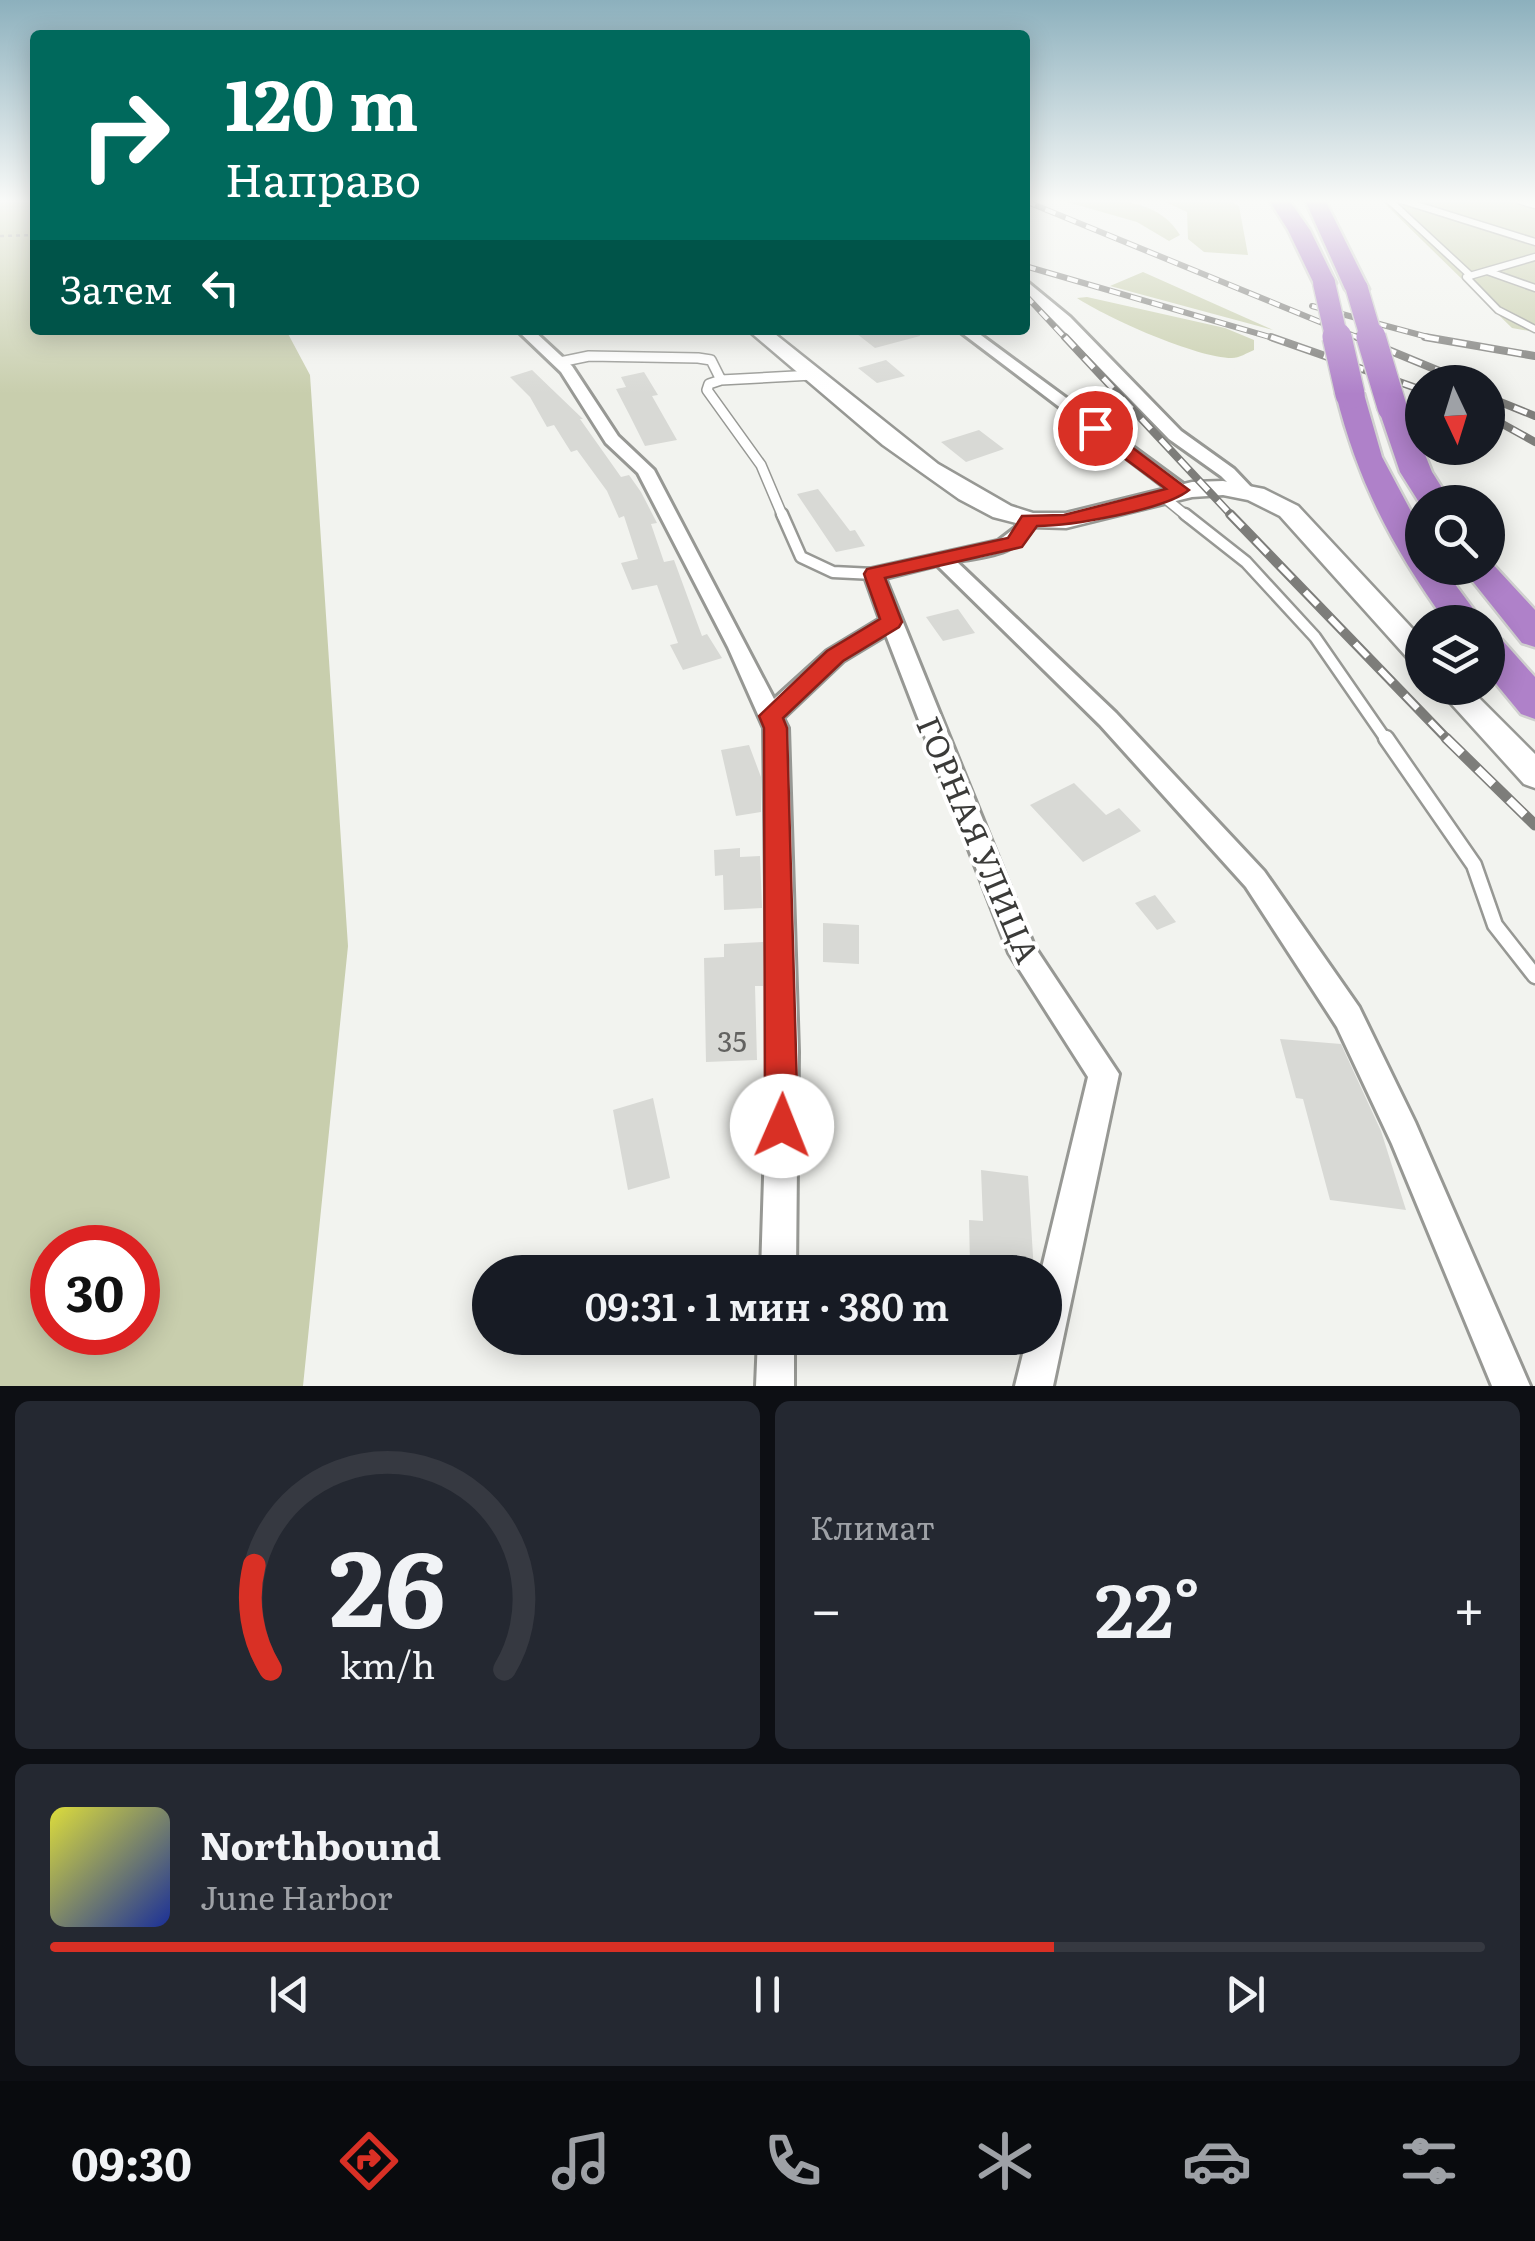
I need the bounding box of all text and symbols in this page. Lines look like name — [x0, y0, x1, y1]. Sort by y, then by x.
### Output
text: 120 m — [225, 49, 418, 153]
icon: right — [60, 70, 190, 200]
text: Направо — [225, 144, 421, 211]
text: Затем — [60, 259, 173, 316]
icon: left — [193, 260, 248, 315]
north arrow — [1405, 365, 1505, 465]
map controls — [1405, 365, 1505, 705]
pin — [1053, 386, 1138, 471]
icon: arrive — [1068, 401, 1123, 456]
button: search — [1405, 485, 1505, 585]
button: layers — [1405, 605, 1505, 705]
street label: ГОРНАЯ УЛИЦА — [906, 708, 1054, 970]
house number: 35 — [717, 1019, 747, 1061]
position arrow — [730, 1074, 834, 1178]
speed limit sign: 30 — [30, 1225, 160, 1355]
text: 09:31 · 1 мин · 380 m — [585, 1276, 949, 1333]
text: Климат — [810, 1502, 935, 1550]
text: 26 — [329, 1505, 446, 1659]
text: 22° — [1095, 1550, 1200, 1661]
text: − — [810, 1565, 842, 1647]
text: + — [1453, 1565, 1485, 1647]
text: km/h — [340, 1637, 435, 1690]
text: Northbound — [200, 1815, 441, 1872]
text: June Harbor — [200, 1872, 392, 1920]
icon: previous — [262, 1967, 317, 2022]
icon: pause — [740, 1967, 795, 2022]
icon: next — [1218, 1967, 1273, 2022]
icon: directions — [334, 2126, 404, 2196]
icon: music — [546, 2126, 616, 2196]
icon: phone — [758, 2126, 828, 2196]
icon: climate — [970, 2126, 1040, 2196]
icon: car — [1182, 2126, 1252, 2196]
icon: filters — [1394, 2126, 1464, 2196]
text: 09:30 — [71, 2128, 192, 2195]

